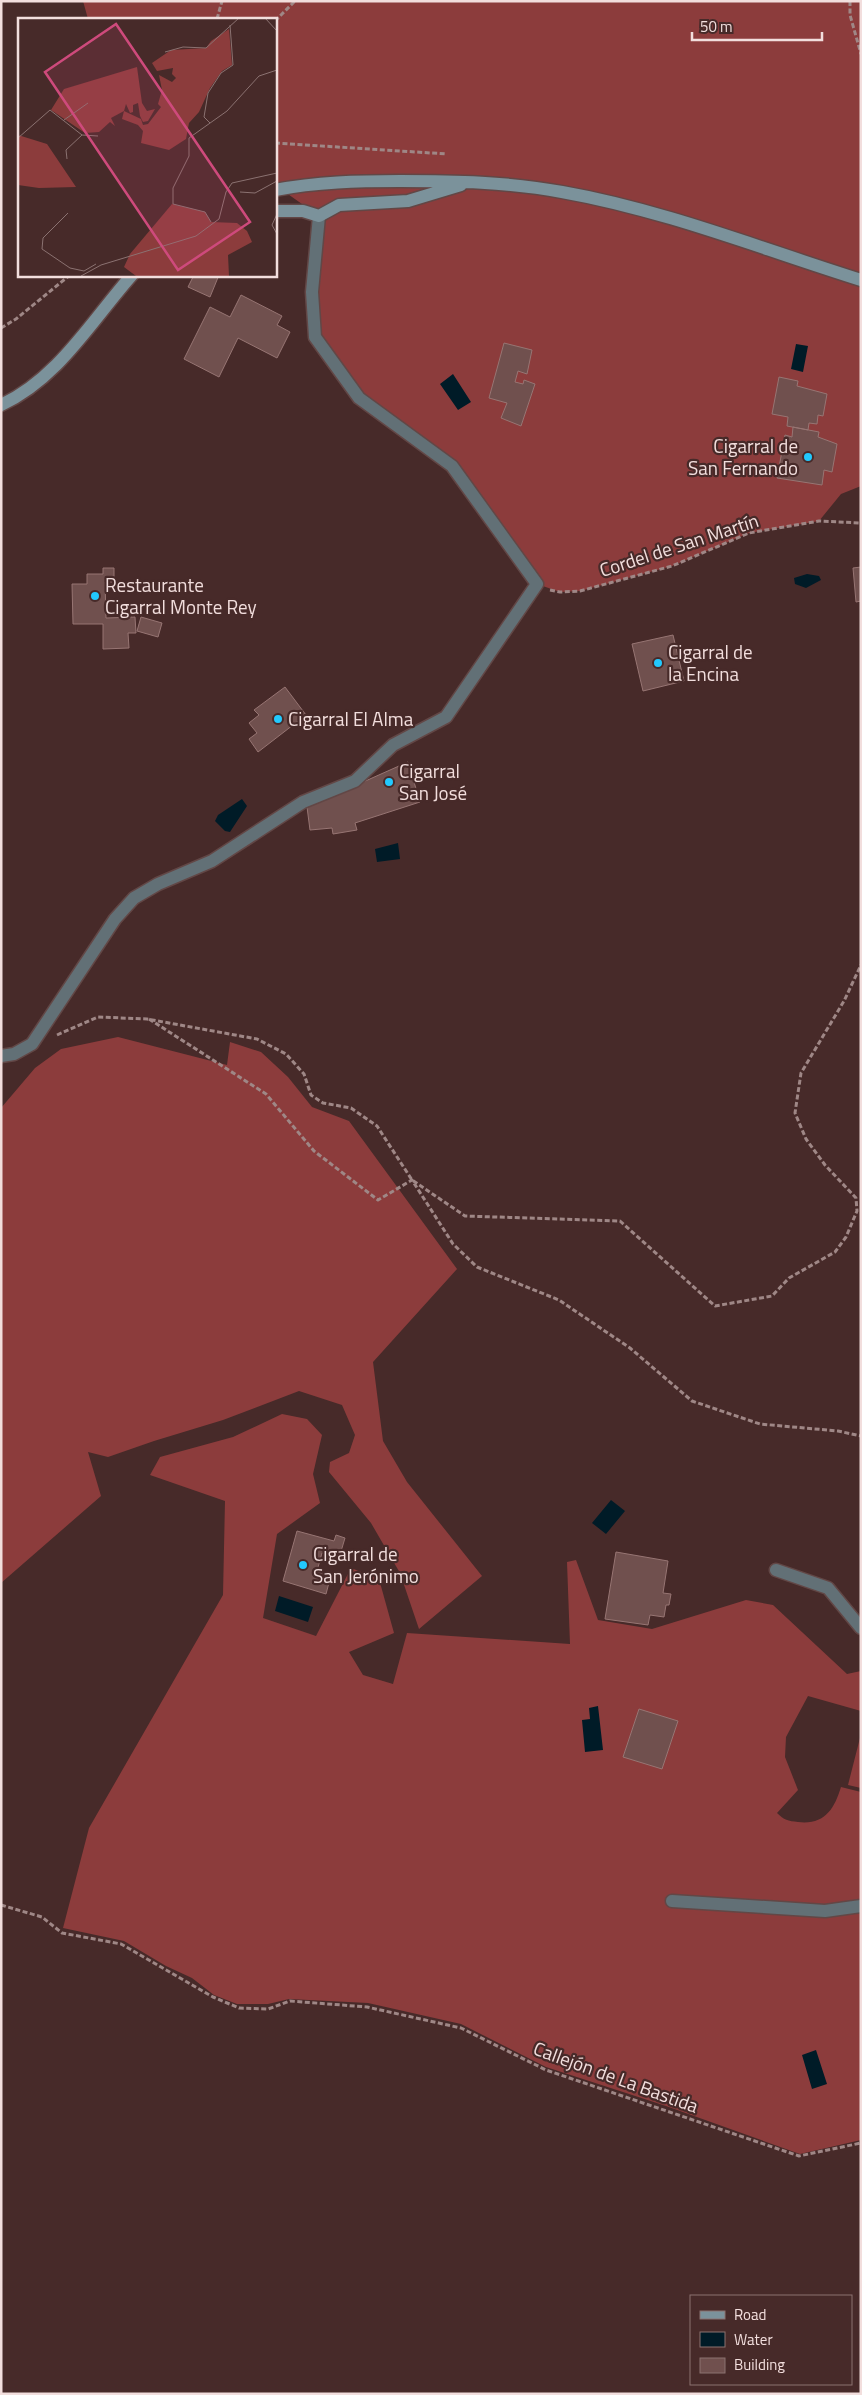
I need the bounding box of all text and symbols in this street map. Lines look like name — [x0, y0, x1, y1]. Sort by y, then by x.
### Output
scale bar — [692, 10, 822, 42]
text: 50 m — [700, 15, 733, 38]
inset map — [18, 18, 276, 276]
place label: Cigarral de San Fernando — [688, 431, 798, 482]
marker: Cigarral de San Fernando — [802, 451, 814, 463]
street label: Cordel de San Martín — [596, 505, 762, 584]
place label: Restaurante Cigarral Monte Rey — [105, 570, 257, 621]
marker: Restaurante Cigarral Monte Rey — [89, 590, 101, 602]
place label: Cigarral de la Encina — [668, 637, 753, 688]
marker: Cigarral de la Encina — [652, 657, 664, 669]
place label: Cigarral El Alma — [288, 704, 414, 733]
marker: Cigarral El Alma — [272, 713, 284, 725]
place label: Cigarral San José — [399, 756, 467, 807]
marker: Cigarral San José — [383, 776, 395, 788]
place label: Cigarral de San Jerónimo — [313, 1539, 419, 1590]
marker: Cigarral de San Jerónimo — [297, 1559, 309, 1571]
street label: Callejón de La Bastida — [530, 2033, 703, 2120]
legend — [690, 2295, 852, 2385]
text: Road — [734, 2303, 766, 2326]
text: Water — [734, 2328, 773, 2351]
text: Building — [734, 2353, 785, 2376]

